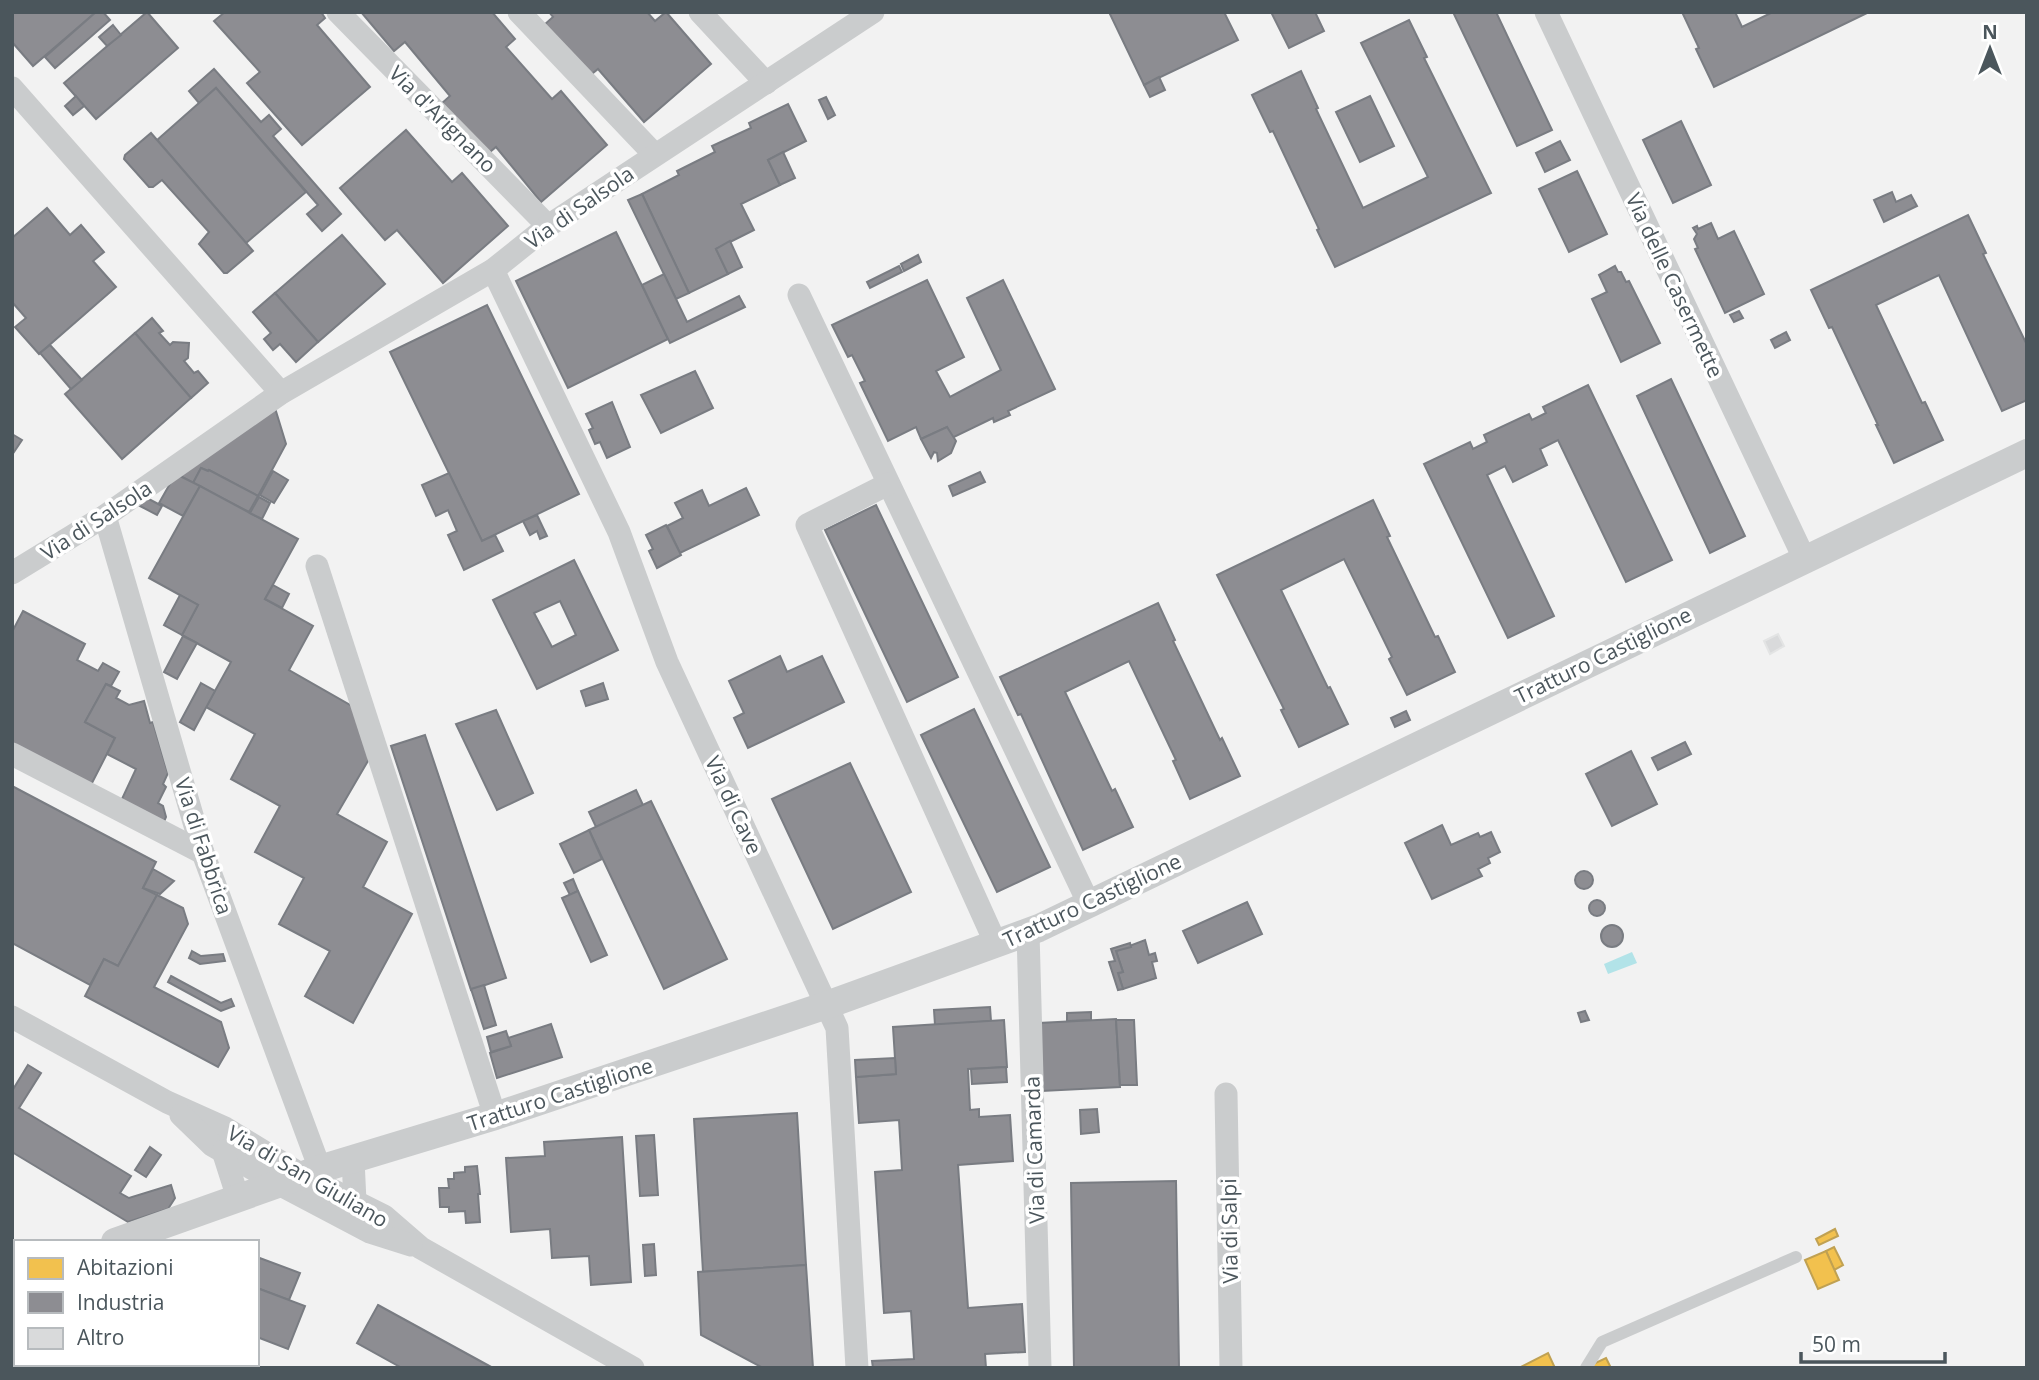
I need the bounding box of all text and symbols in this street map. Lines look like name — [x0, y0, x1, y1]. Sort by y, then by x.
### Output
north arrow — [1955, 14, 2025, 84]
text: N — [1982, 19, 1998, 45]
street label: Via d'Arignano — [383, 59, 503, 179]
street label: Via di Salsola — [519, 159, 639, 255]
street label: Via delle Casermette — [1620, 188, 1730, 382]
street label: Via di Salsola — [35, 474, 157, 566]
street label: Tratturo Castiglione — [1510, 600, 1696, 710]
street label: Via di Cave — [699, 751, 769, 859]
street label: Via di Fabbrica — [169, 774, 239, 918]
street label: Tratturo Castiglione — [998, 846, 1186, 954]
street label: Tratturo Castiglione — [464, 1051, 656, 1137]
street label: Via di Camarda — [1017, 1076, 1051, 1224]
street label: Via di San Giuliano — [222, 1119, 394, 1233]
street label: Via di Salpi — [1214, 1178, 1244, 1284]
legend — [14, 1240, 259, 1366]
text: Abitazioni — [77, 1253, 174, 1281]
text: Industria — [77, 1288, 165, 1316]
scale bar — [1801, 1320, 1944, 1364]
text: Altro — [77, 1323, 124, 1351]
text: 50 m — [1812, 1330, 1861, 1358]

